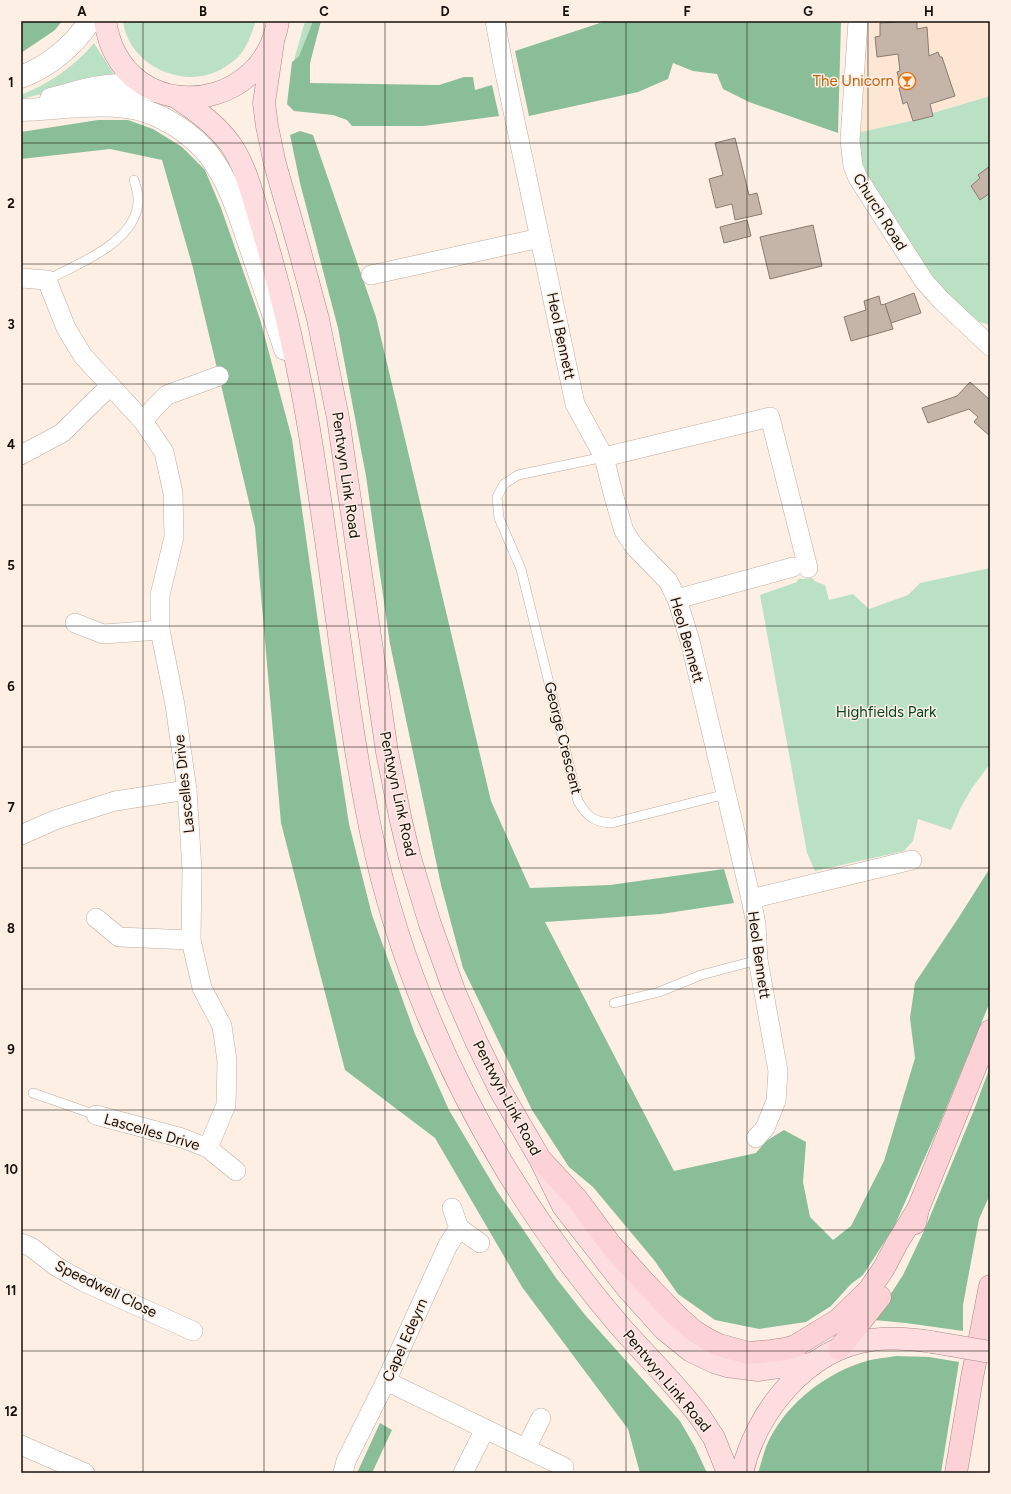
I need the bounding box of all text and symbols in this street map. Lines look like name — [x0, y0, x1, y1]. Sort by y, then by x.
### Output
text: A — [77, 4, 87, 19]
text: B — [199, 4, 207, 19]
text: C — [319, 4, 329, 19]
text: D — [440, 4, 450, 19]
text: E — [562, 4, 570, 19]
text: F — [683, 4, 691, 19]
text: G — [803, 4, 813, 19]
text: H — [924, 4, 934, 19]
bar icon: The Unicorn — [897, 71, 917, 91]
place label: The Unicorn — [813, 72, 894, 90]
text: 1 — [8, 75, 14, 90]
street label: Church Road — [849, 170, 911, 254]
text: 2 — [7, 196, 15, 211]
street label: Heol Bennett — [543, 291, 579, 382]
text: 3 — [7, 317, 15, 332]
street label: Pentwyn Link Road — [328, 411, 364, 539]
text: 4 — [7, 437, 15, 452]
text: 5 — [7, 558, 15, 573]
street label: Heol Bennett — [666, 595, 708, 685]
text: 6 — [7, 679, 15, 694]
street label: George Crescent — [540, 680, 586, 797]
park label: Highfields Park — [836, 703, 937, 721]
street label: Pentwyn Link Road — [376, 730, 420, 858]
street label: Lascelles Drive — [170, 734, 198, 834]
text: 7 — [7, 800, 15, 815]
street label: Heol Bennett — [744, 910, 774, 1001]
text: 8 — [7, 921, 15, 936]
street label: Pentwyn Link Road — [469, 1037, 545, 1159]
text: 9 — [7, 1042, 15, 1057]
street label: Lascelles Drive — [102, 1110, 202, 1154]
text: 10 — [4, 1162, 18, 1177]
street label: Speedwell Close — [52, 1257, 160, 1321]
text: 11 — [6, 1283, 16, 1298]
street label: Capel Edeyrn — [379, 1295, 431, 1385]
street label: Pentwyn Link Road — [619, 1326, 715, 1436]
text: 12 — [4, 1404, 18, 1419]

